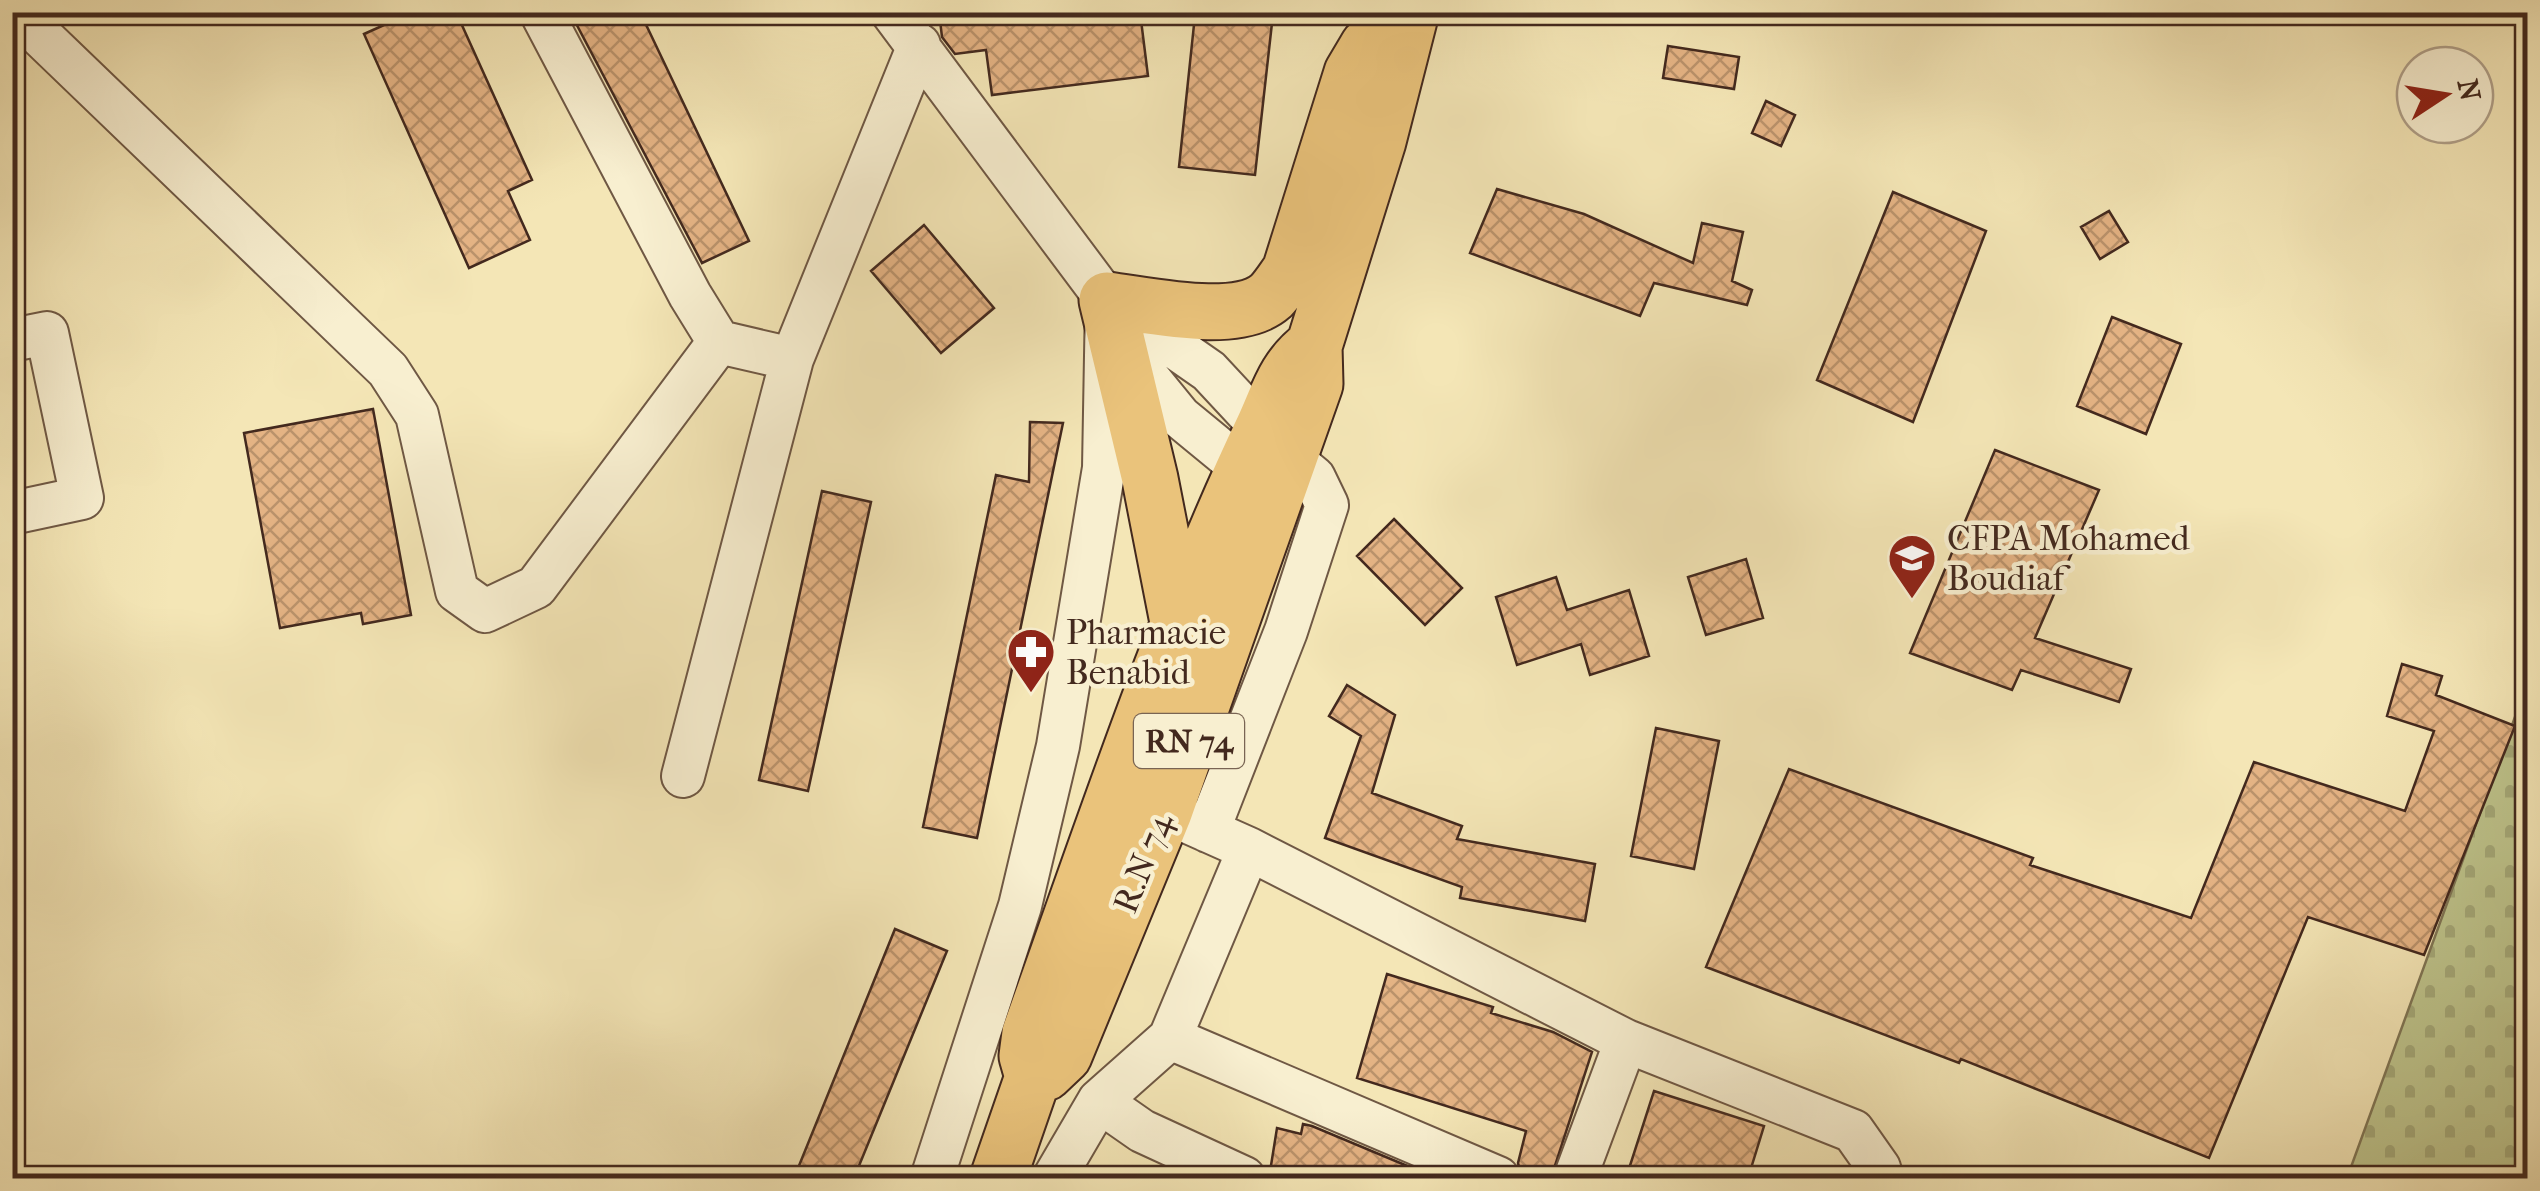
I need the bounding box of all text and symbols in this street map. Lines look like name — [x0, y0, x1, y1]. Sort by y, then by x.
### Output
north arrow — [2395, 45, 2495, 145]
text: N — [2451, 76, 2487, 104]
place label: CFPA Mohamed Boudiaf — [1947, 518, 2191, 599]
school or university icon: CFPA Mohamed Boudiaf — [1886, 532, 1938, 600]
place label: Pharmacie Benabid — [1066, 612, 1226, 693]
pharmacy icon: Pharmacie Benabid — [1005, 626, 1057, 694]
road number: RN 74 — [1134, 714, 1244, 768]
street label: R.N 74 — [1105, 806, 1182, 919]

